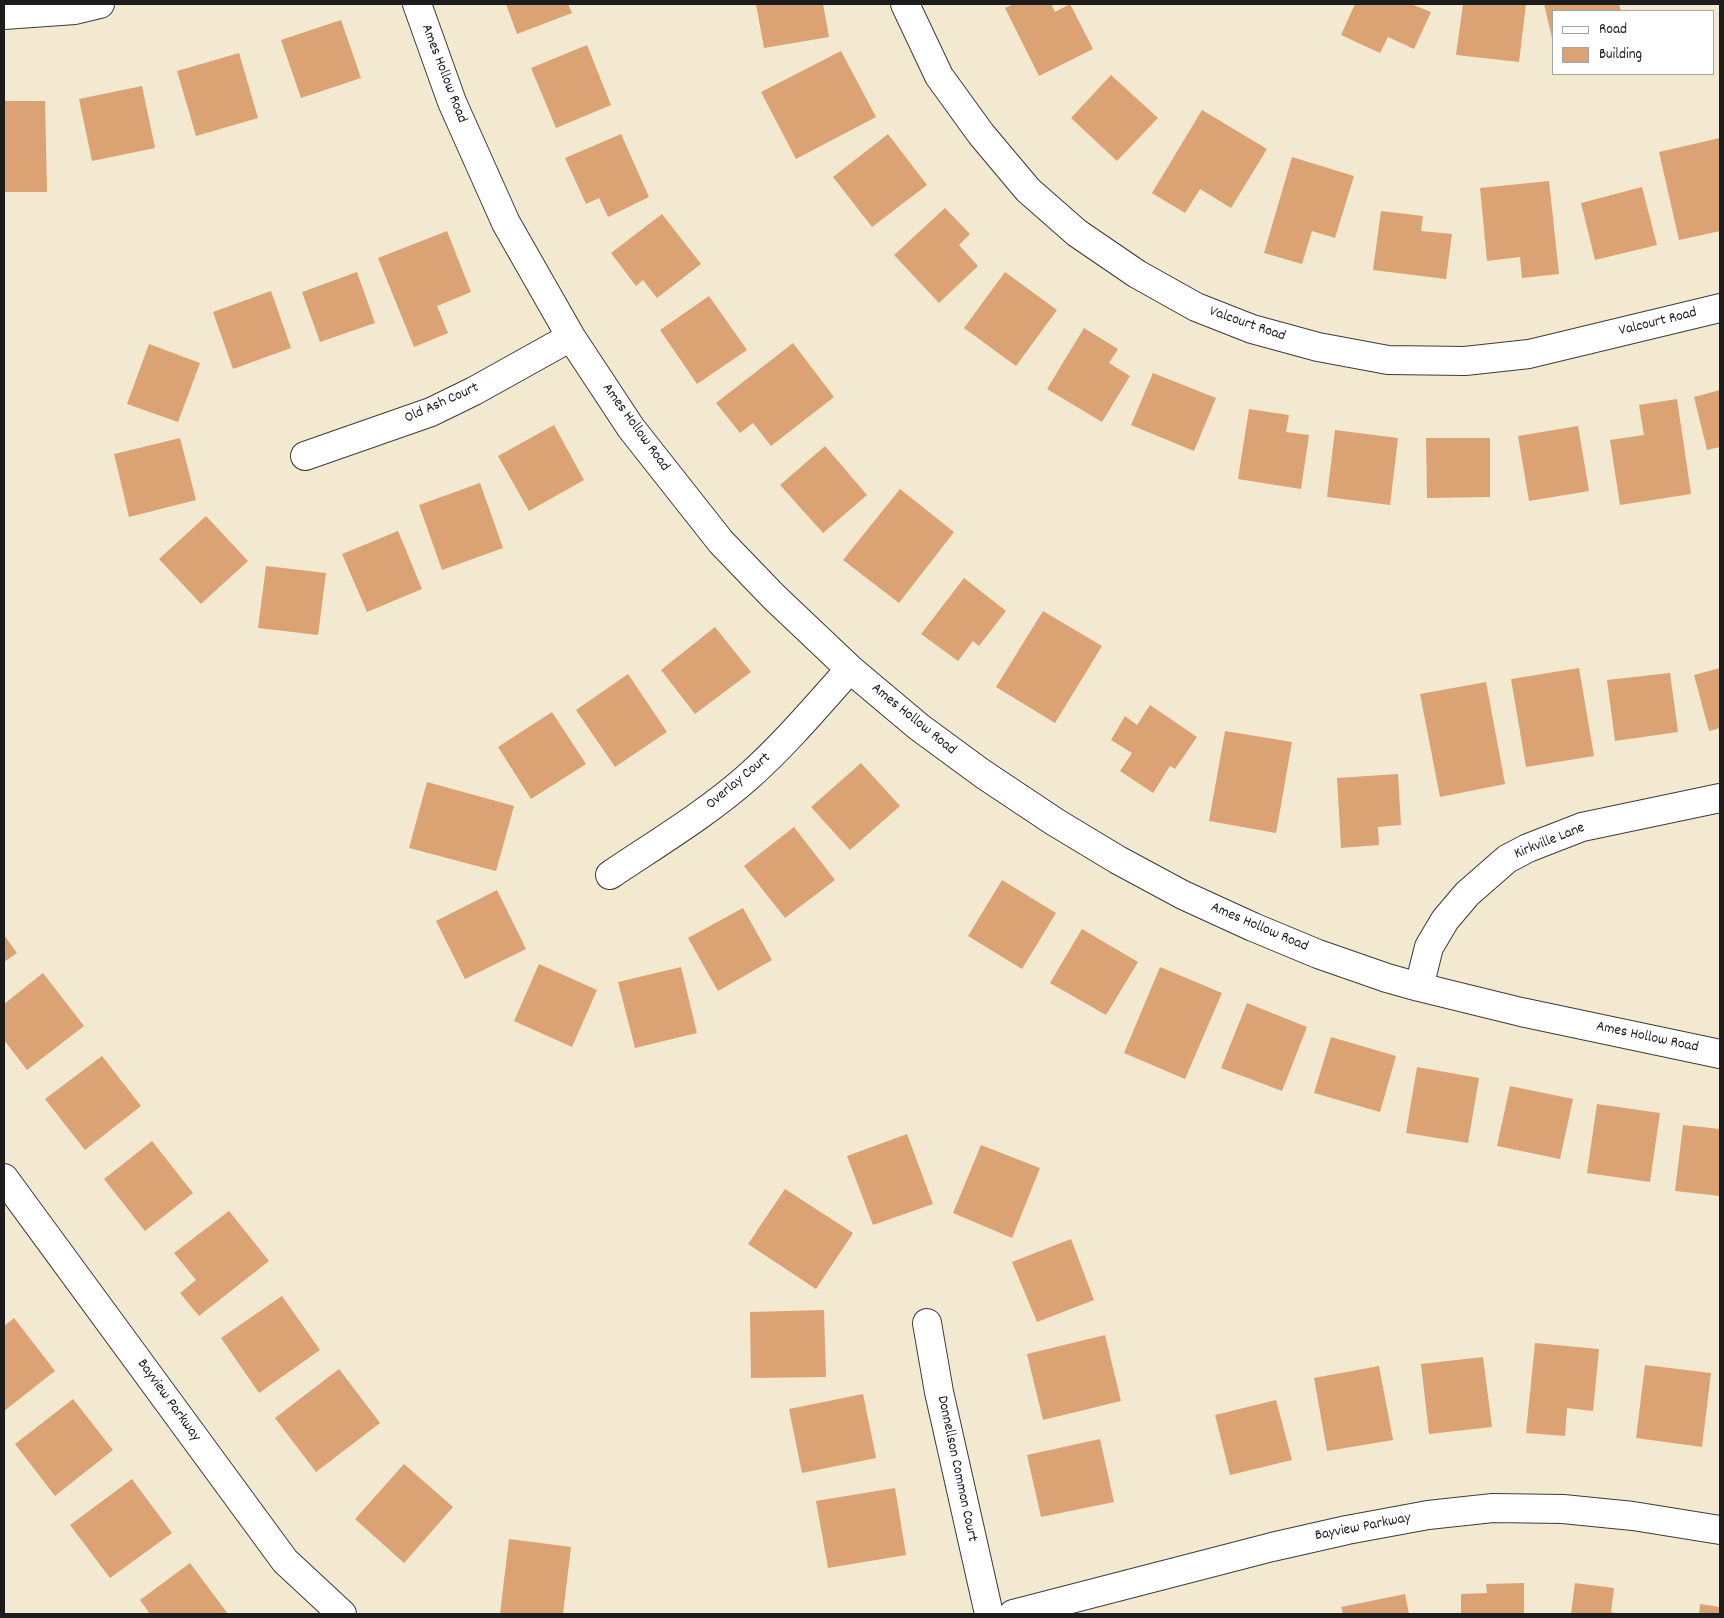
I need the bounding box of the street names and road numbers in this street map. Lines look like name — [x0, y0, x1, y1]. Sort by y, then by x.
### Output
street label: Ames Hollow Road — [416, 22, 470, 126]
street label: Valcourt Road — [1206, 304, 1288, 346]
street label: Valcourt Road — [1617, 305, 1699, 341]
street label: Old Ash Court — [402, 380, 482, 428]
street label: Ames Hollow Road — [597, 381, 673, 475]
street label: Ames Hollow Road — [867, 680, 959, 760]
street label: Overlay Court — [703, 750, 775, 814]
street label: Kirkville Lane — [1512, 820, 1588, 864]
street label: Ames Hollow Road — [1208, 899, 1310, 957]
street label: Ames Hollow Road — [1594, 1018, 1700, 1058]
street label: Bayview Parkway — [132, 1356, 204, 1446]
street label: Donnellson Common Court — [932, 1394, 980, 1544]
street label: Bayview Parkway — [1314, 1510, 1412, 1546]

